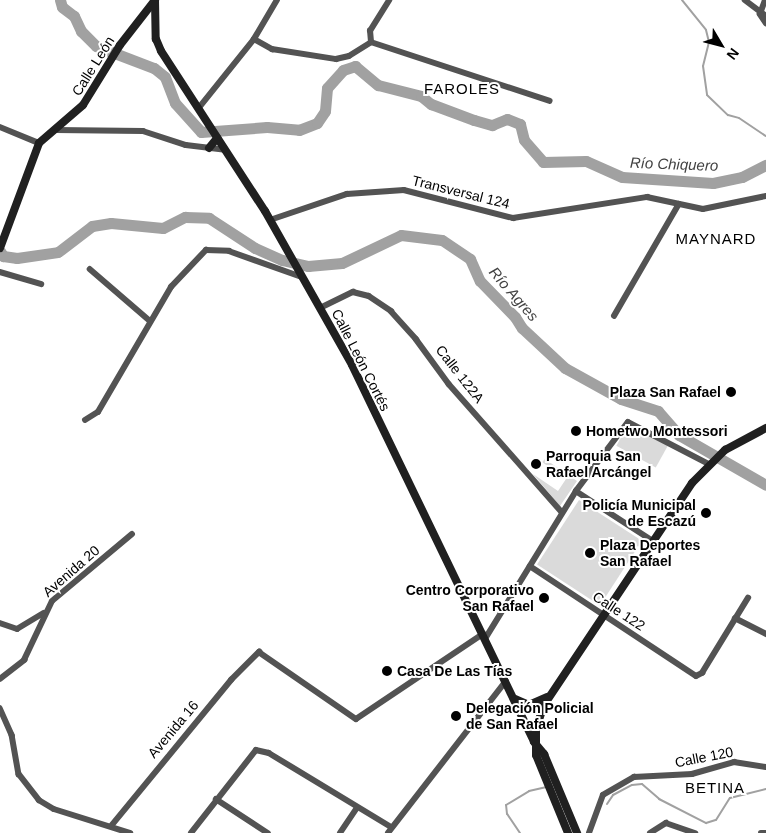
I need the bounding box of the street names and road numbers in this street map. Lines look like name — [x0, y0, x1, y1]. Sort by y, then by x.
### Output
street label: Calle León — [68, 33, 118, 99]
street label: Transversal 124 — [411, 172, 511, 212]
street label: Calle León Cortés — [328, 306, 394, 414]
street label: Calle 122A — [432, 342, 488, 406]
street label: Avenida 20 — [39, 542, 103, 600]
street label: Calle 122 — [590, 588, 648, 634]
street label: Avenida 16 — [144, 697, 202, 761]
street label: Calle 120 — [673, 743, 735, 771]

